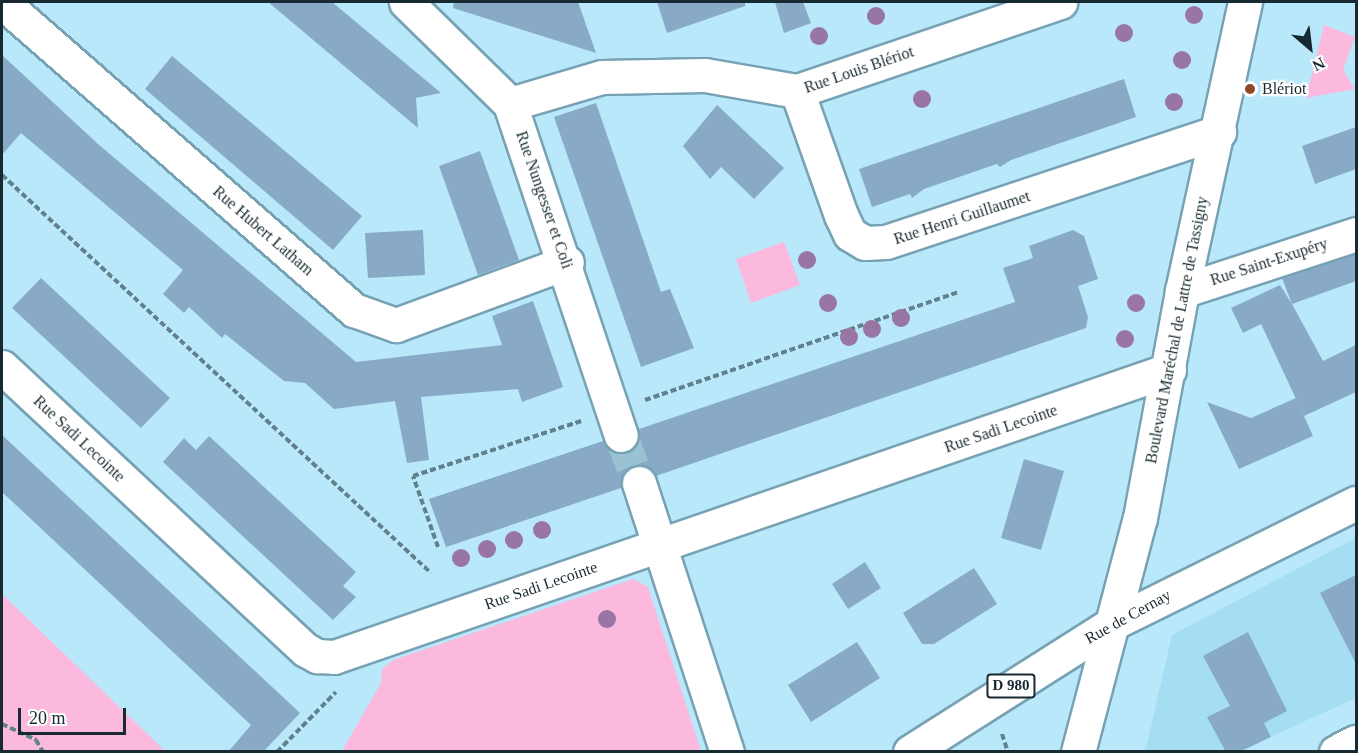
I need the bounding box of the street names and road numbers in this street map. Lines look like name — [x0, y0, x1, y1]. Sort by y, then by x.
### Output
street label: Rue Louis Blériot — [802, 42, 916, 98]
street label: Rue Nungesser et Coli — [511, 129, 577, 271]
street label: Rue Hubert Latham — [209, 182, 317, 280]
street label: Rue Henri Guillaumet — [891, 187, 1033, 249]
street label: Boulevard Maréchal de Lattre de Tassigny — [1142, 195, 1212, 465]
street label: Rue Saint-Exupéry — [1208, 234, 1330, 290]
street label: Rue Sadi Lecointe — [29, 392, 129, 486]
street label: Rue Sadi Lecointe — [942, 401, 1060, 457]
street label: Rue Sadi Lecointe — [482, 558, 600, 614]
street label: Rue de Cernay — [1082, 586, 1174, 648]
road number: D 980 — [986, 674, 1036, 698]

